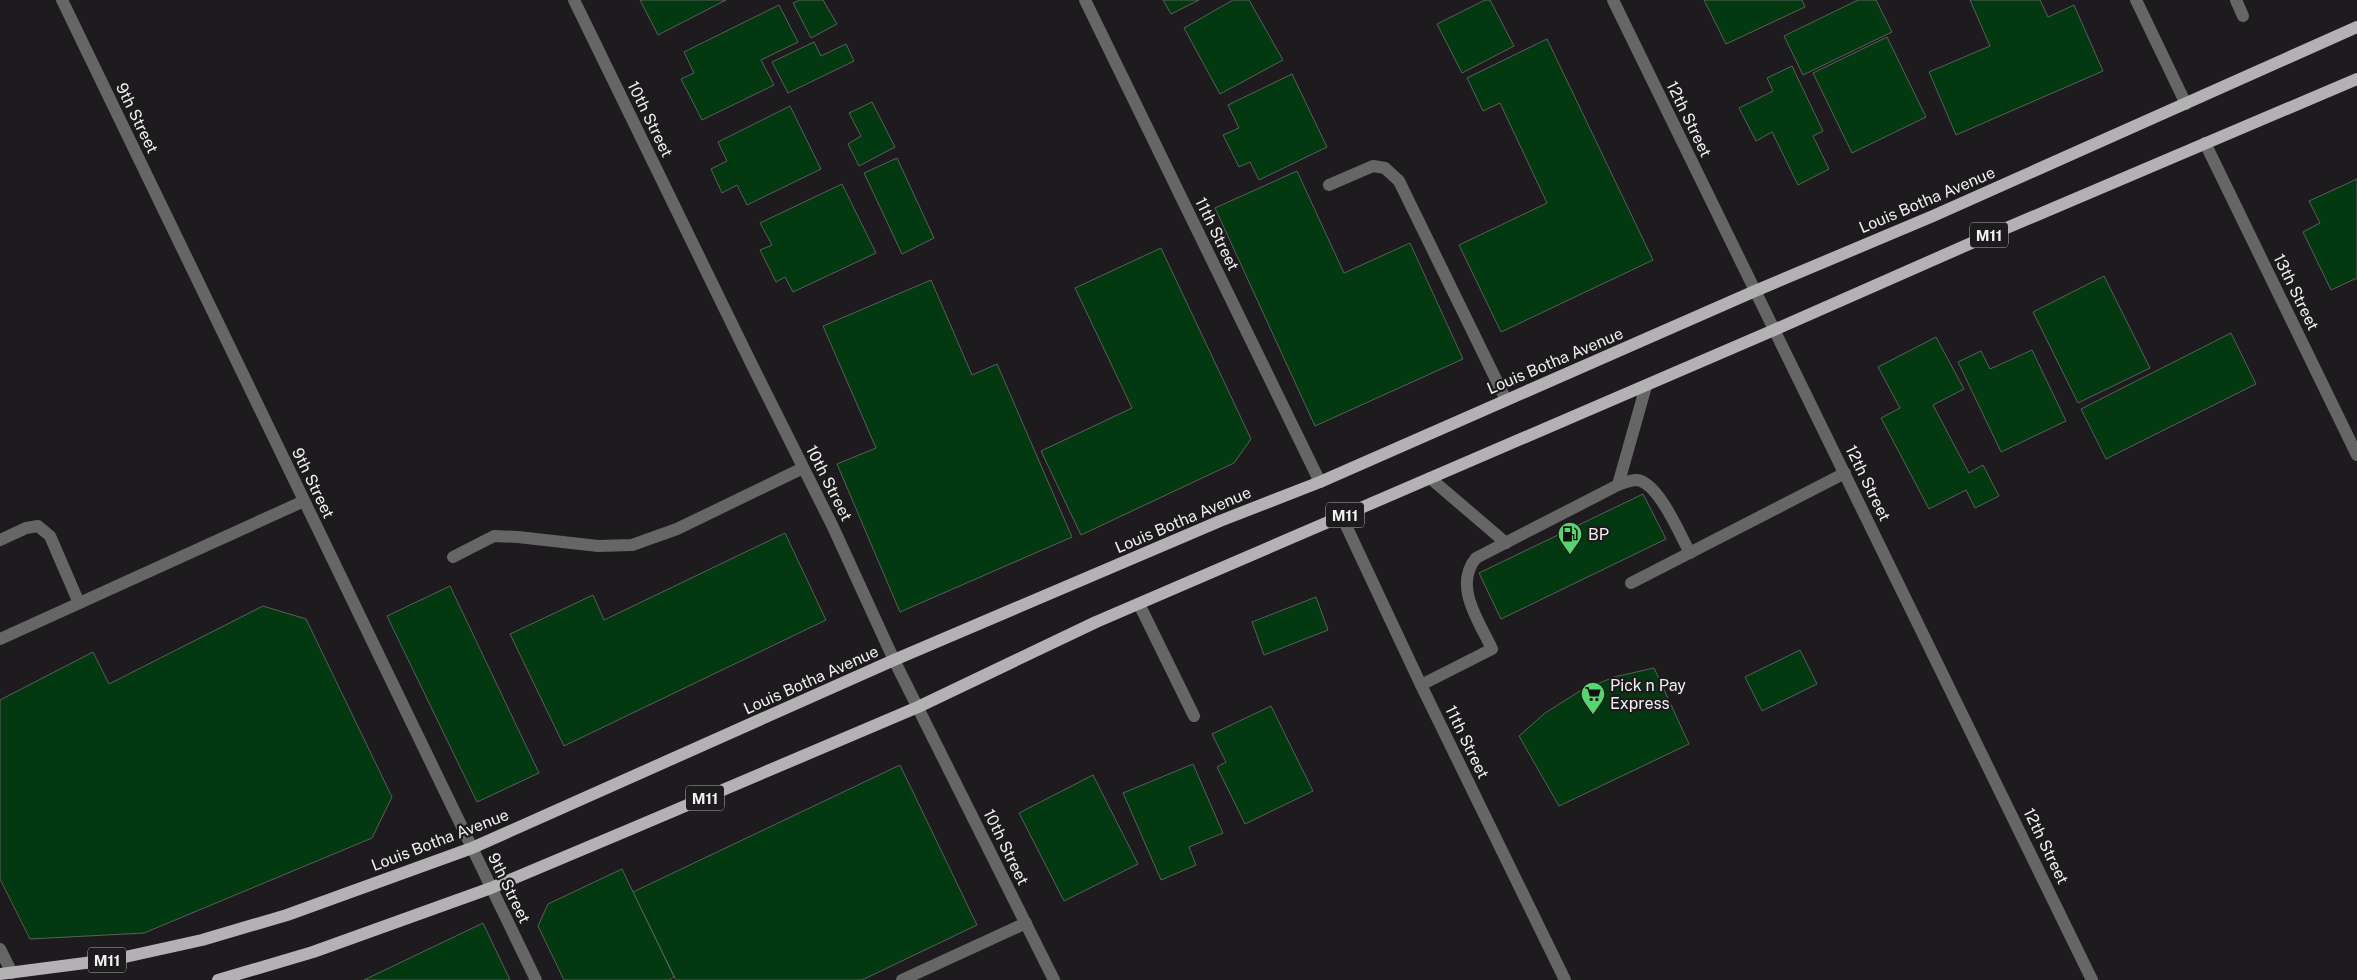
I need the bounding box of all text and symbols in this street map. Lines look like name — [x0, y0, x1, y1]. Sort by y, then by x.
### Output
street label: 10th Street — [623, 78, 677, 160]
street label: 12th Street — [1662, 78, 1716, 160]
street label: 9th Street — [112, 80, 162, 156]
street label: Louis Botha Avenue — [1856, 163, 1998, 237]
street label: 11th Street — [1191, 194, 1243, 274]
road number: M11 — [1970, 222, 2008, 248]
street label: 13th Street — [2269, 251, 2323, 333]
street label: Louis Botha Avenue — [1484, 324, 1626, 398]
street label: 10th Street — [802, 442, 856, 524]
street label: 12th Street — [1841, 442, 1895, 524]
street label: 9th Street — [288, 445, 338, 521]
street label: Louis Botha Avenue — [1112, 483, 1254, 557]
road number: M11 — [1326, 502, 1364, 528]
fuel station icon: BP — [1557, 521, 1583, 555]
place label: BP — [1588, 525, 1609, 544]
street label: Louis Botha Avenue — [741, 642, 881, 718]
place label: Pick n Pay Express — [1610, 676, 1686, 713]
supermarket icon: Pick n Pay Express — [1580, 681, 1606, 715]
street label: 11th Street — [1441, 702, 1493, 782]
road number: M11 — [686, 786, 724, 810]
street label: Louis Botha Avenue — [369, 805, 511, 875]
street label: 12th Street — [2019, 805, 2073, 887]
street label: 10th Street — [979, 806, 1033, 888]
street label: 9th Street — [484, 850, 534, 926]
road number: M11 — [88, 948, 126, 972]

